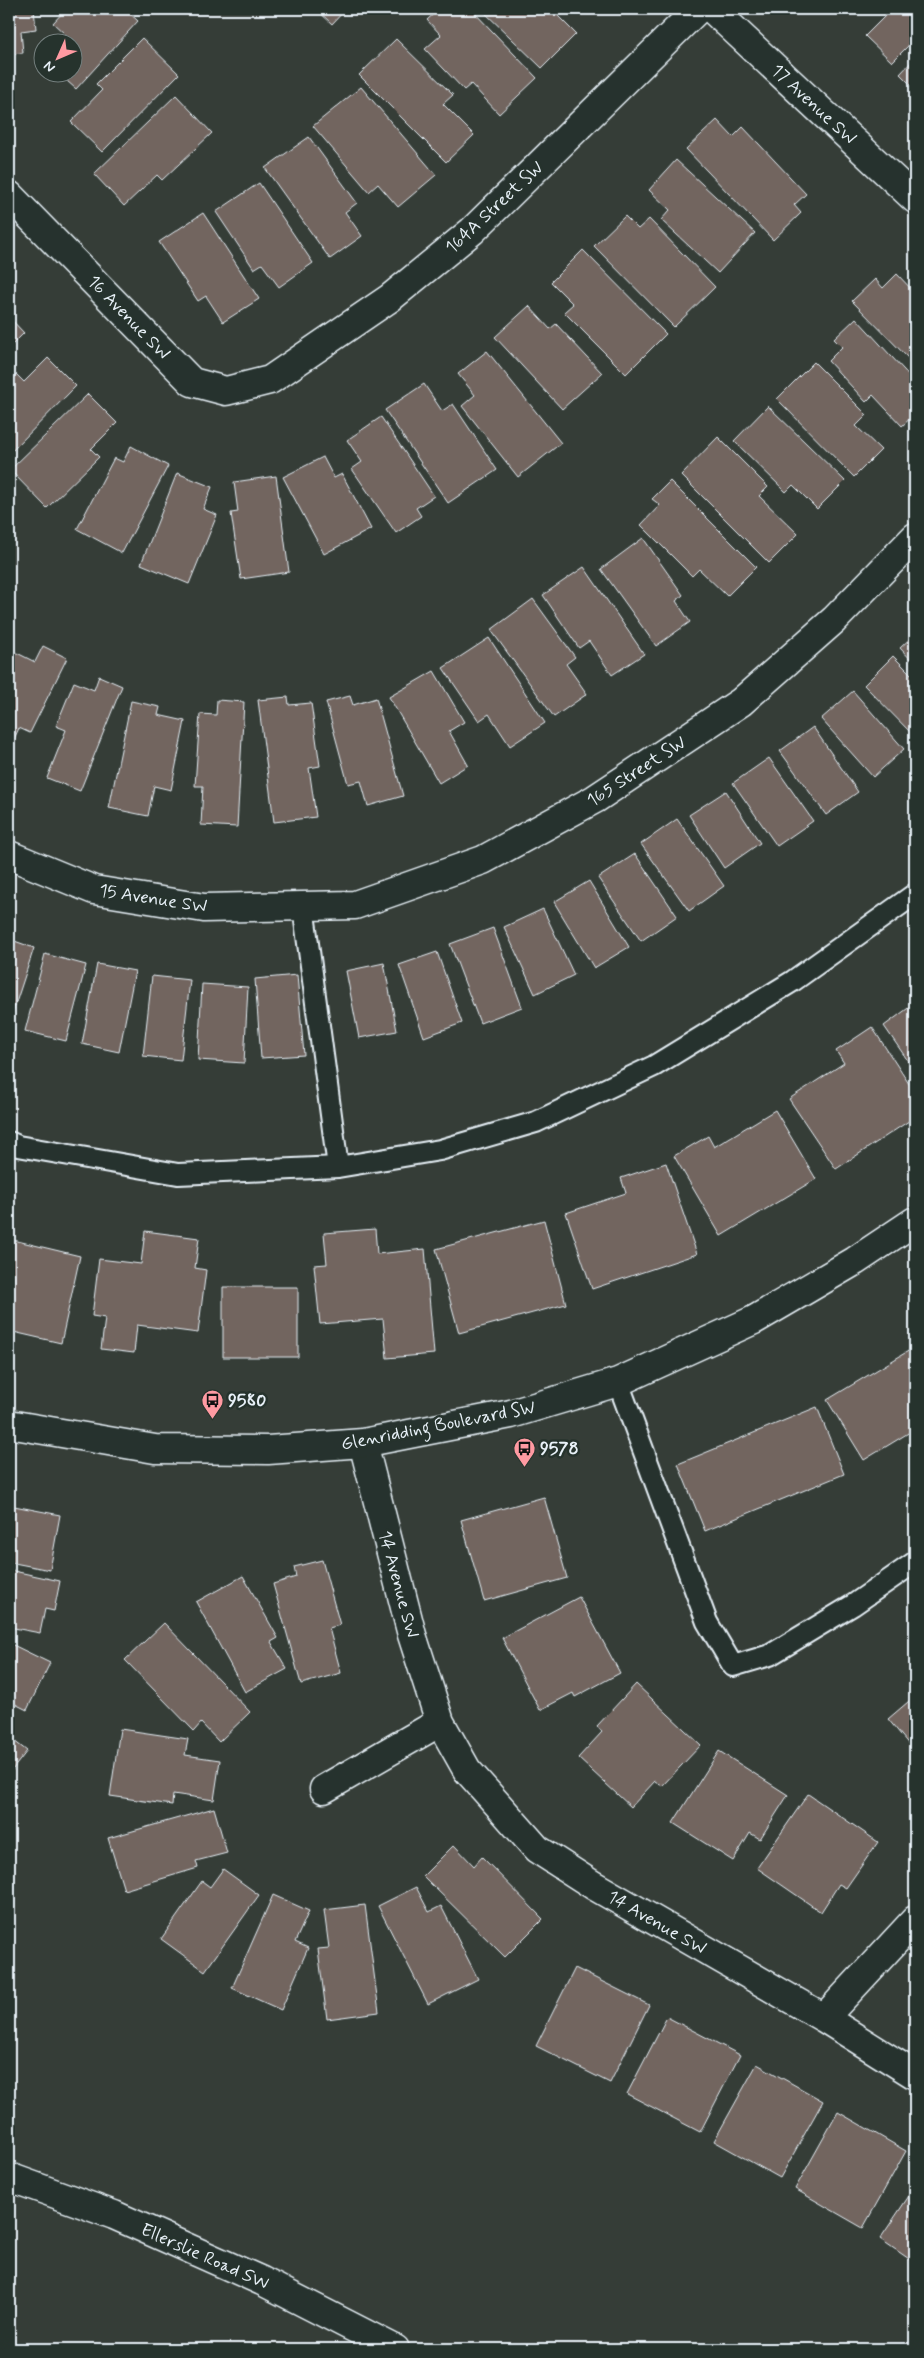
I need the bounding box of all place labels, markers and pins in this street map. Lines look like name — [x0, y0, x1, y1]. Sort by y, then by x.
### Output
bus stop icon: 9580 — [200, 1388, 224, 1419]
place label: 9580 — [228, 1389, 266, 1413]
bus stop icon: 9578 — [512, 1436, 536, 1467]
place label: 9578 — [540, 1437, 579, 1461]

